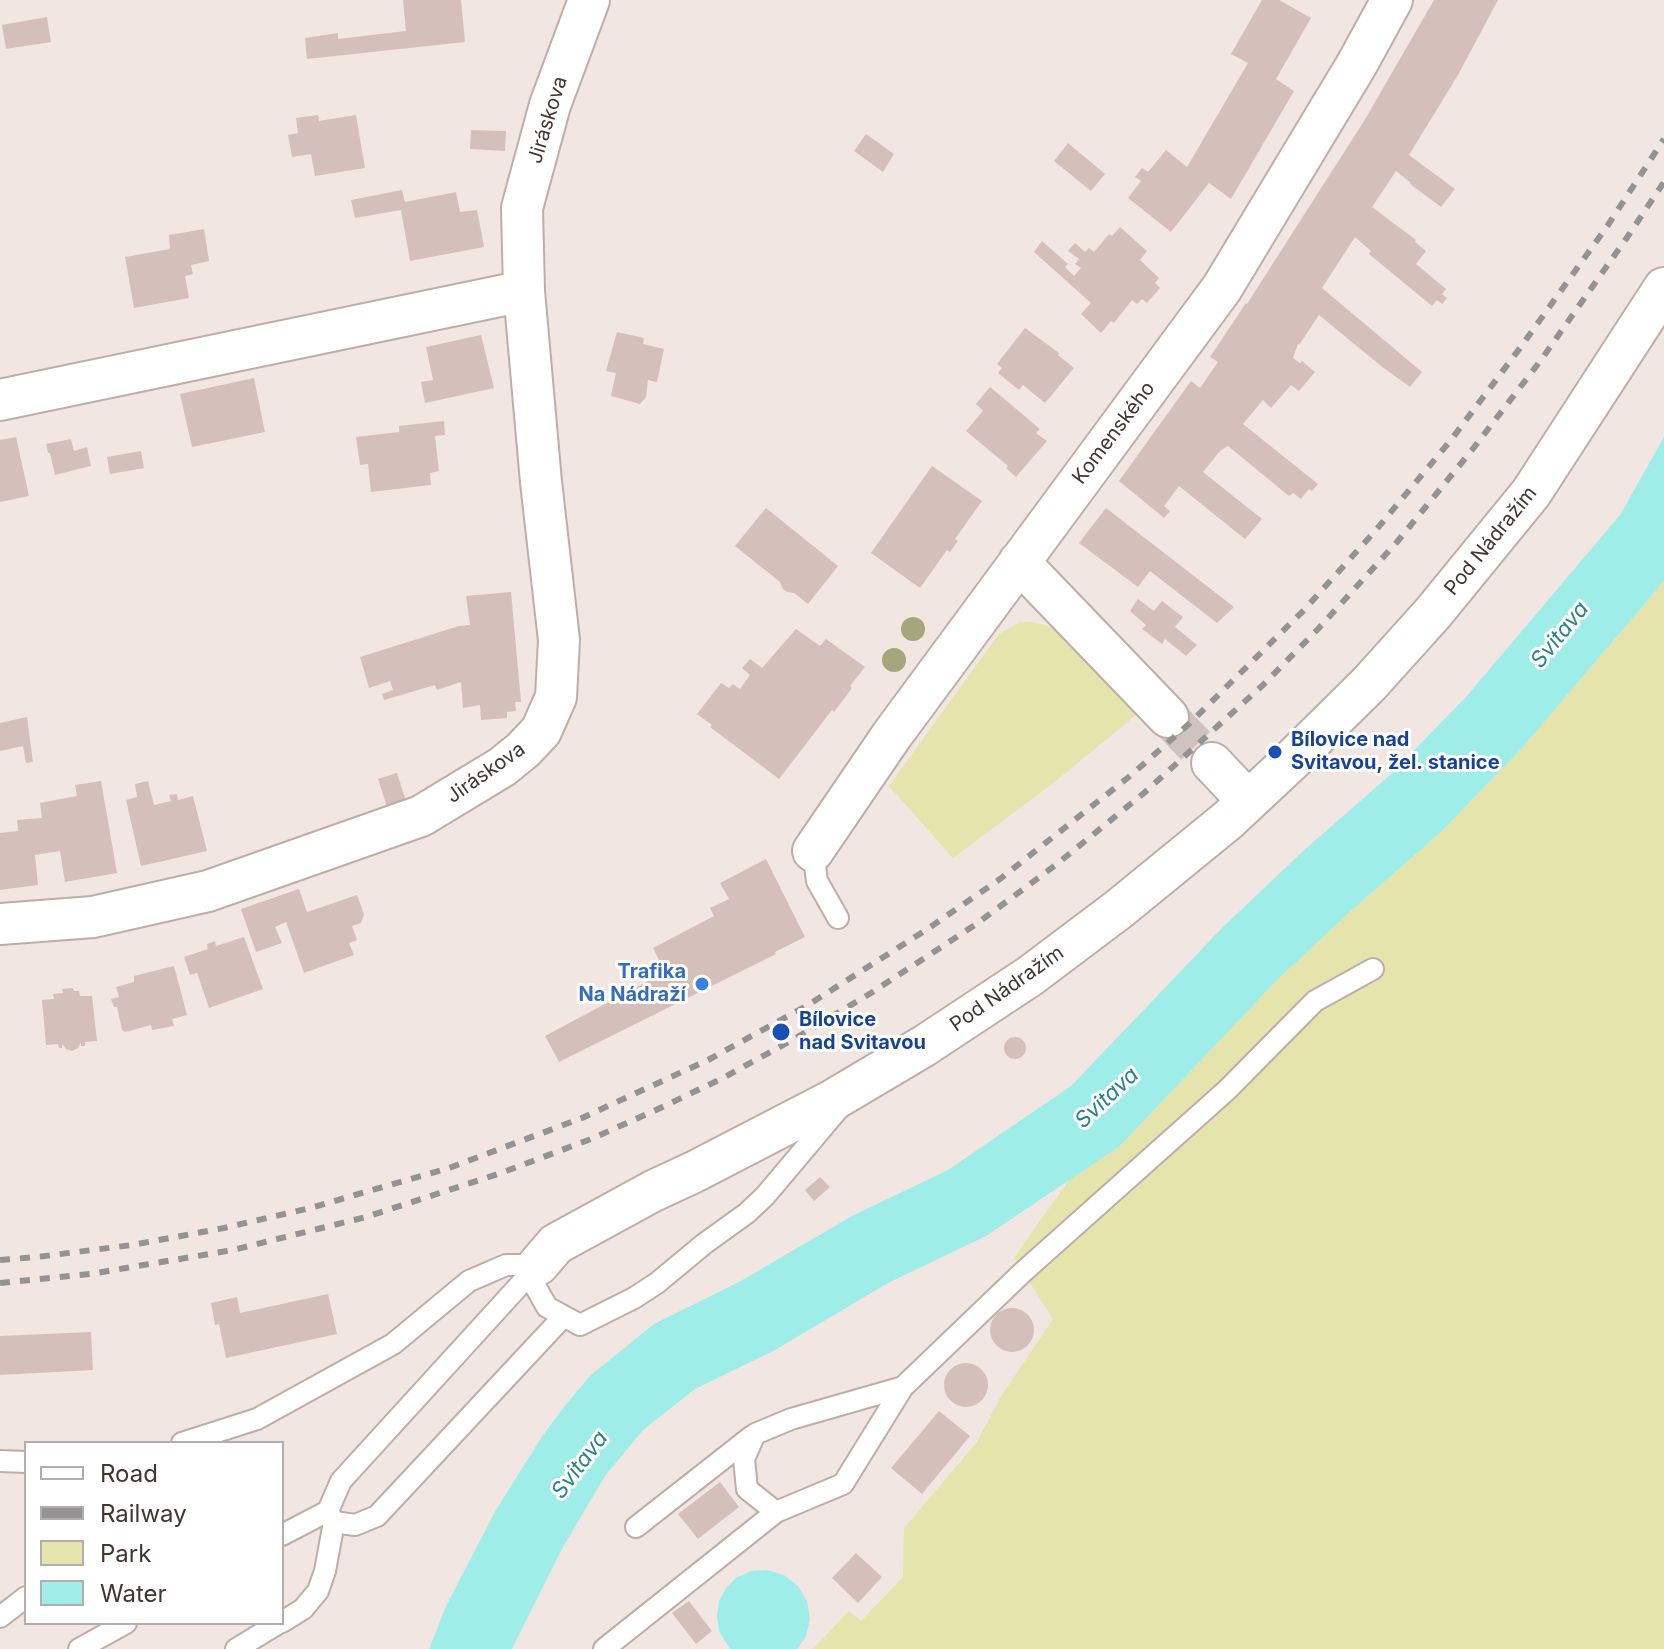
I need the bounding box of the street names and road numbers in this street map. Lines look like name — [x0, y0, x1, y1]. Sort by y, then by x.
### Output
street label: Jiráskova — [523, 73, 573, 167]
street label: Komenského — [1068, 377, 1160, 489]
street label: Pod Nádražím — [1440, 482, 1542, 600]
street label: Jiráskova — [442, 737, 530, 809]
street label: Pod Nádražím — [946, 941, 1068, 1037]

